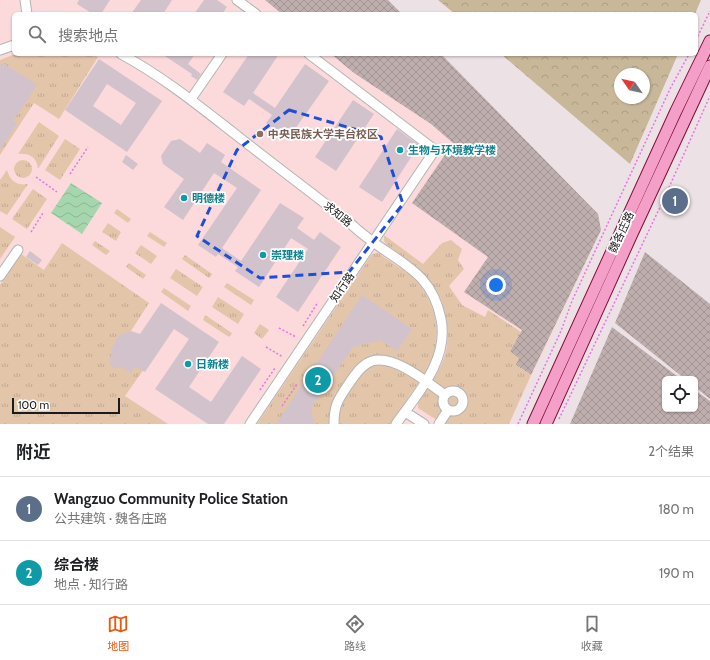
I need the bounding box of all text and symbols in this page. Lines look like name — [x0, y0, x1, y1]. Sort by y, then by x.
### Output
search box — [12, 12, 698, 56]
icon: search — [26, 23, 48, 45]
text: 搜索地点 — [58, 27, 118, 45]
north arrow — [614, 68, 650, 104]
place label: 中央民族大学丰台校区 — [268, 127, 378, 141]
marker: 中央民族大学丰台校区 — [255, 129, 265, 139]
place label: 生物与环境教学楼 — [408, 143, 496, 157]
marker: 生物与环境教学楼 — [395, 145, 405, 155]
pin: 1 — [662, 186, 688, 216]
place label: 明德楼 — [192, 191, 225, 205]
marker: 明德楼 — [179, 193, 189, 203]
street label: 求知路 — [321, 198, 355, 230]
street label: 魏各庄路 — [605, 209, 637, 255]
place label: 崇理楼 — [271, 248, 304, 262]
marker: 崇理楼 — [258, 250, 268, 260]
street label: 知行路 — [327, 269, 357, 305]
your location — [486, 275, 506, 295]
place label: 日新楼 — [196, 357, 229, 371]
marker: 日新楼 — [183, 359, 193, 369]
pin: 2 — [305, 365, 331, 395]
map controls — [662, 376, 698, 412]
button: locate — [662, 376, 698, 412]
scale bar — [12, 396, 120, 415]
text: 100 m — [18, 398, 49, 412]
text: 附近 — [16, 442, 50, 462]
text: 2个结果 — [648, 443, 694, 459]
text: Wangzuo Community Police Station — [54, 490, 288, 508]
text: 1 — [27, 501, 31, 517]
text: 180 m — [658, 501, 694, 517]
text: 公共建筑 · 魏各庄路 — [54, 510, 167, 526]
text: 综合楼 — [54, 556, 99, 574]
text: 2 — [26, 565, 32, 581]
text: 190 m — [659, 565, 694, 581]
text: 地点 · 知行路 — [54, 576, 128, 592]
tab: 地图 — [107, 613, 129, 653]
tab: 路线 — [344, 613, 366, 653]
tab: 收藏 — [581, 613, 603, 653]

